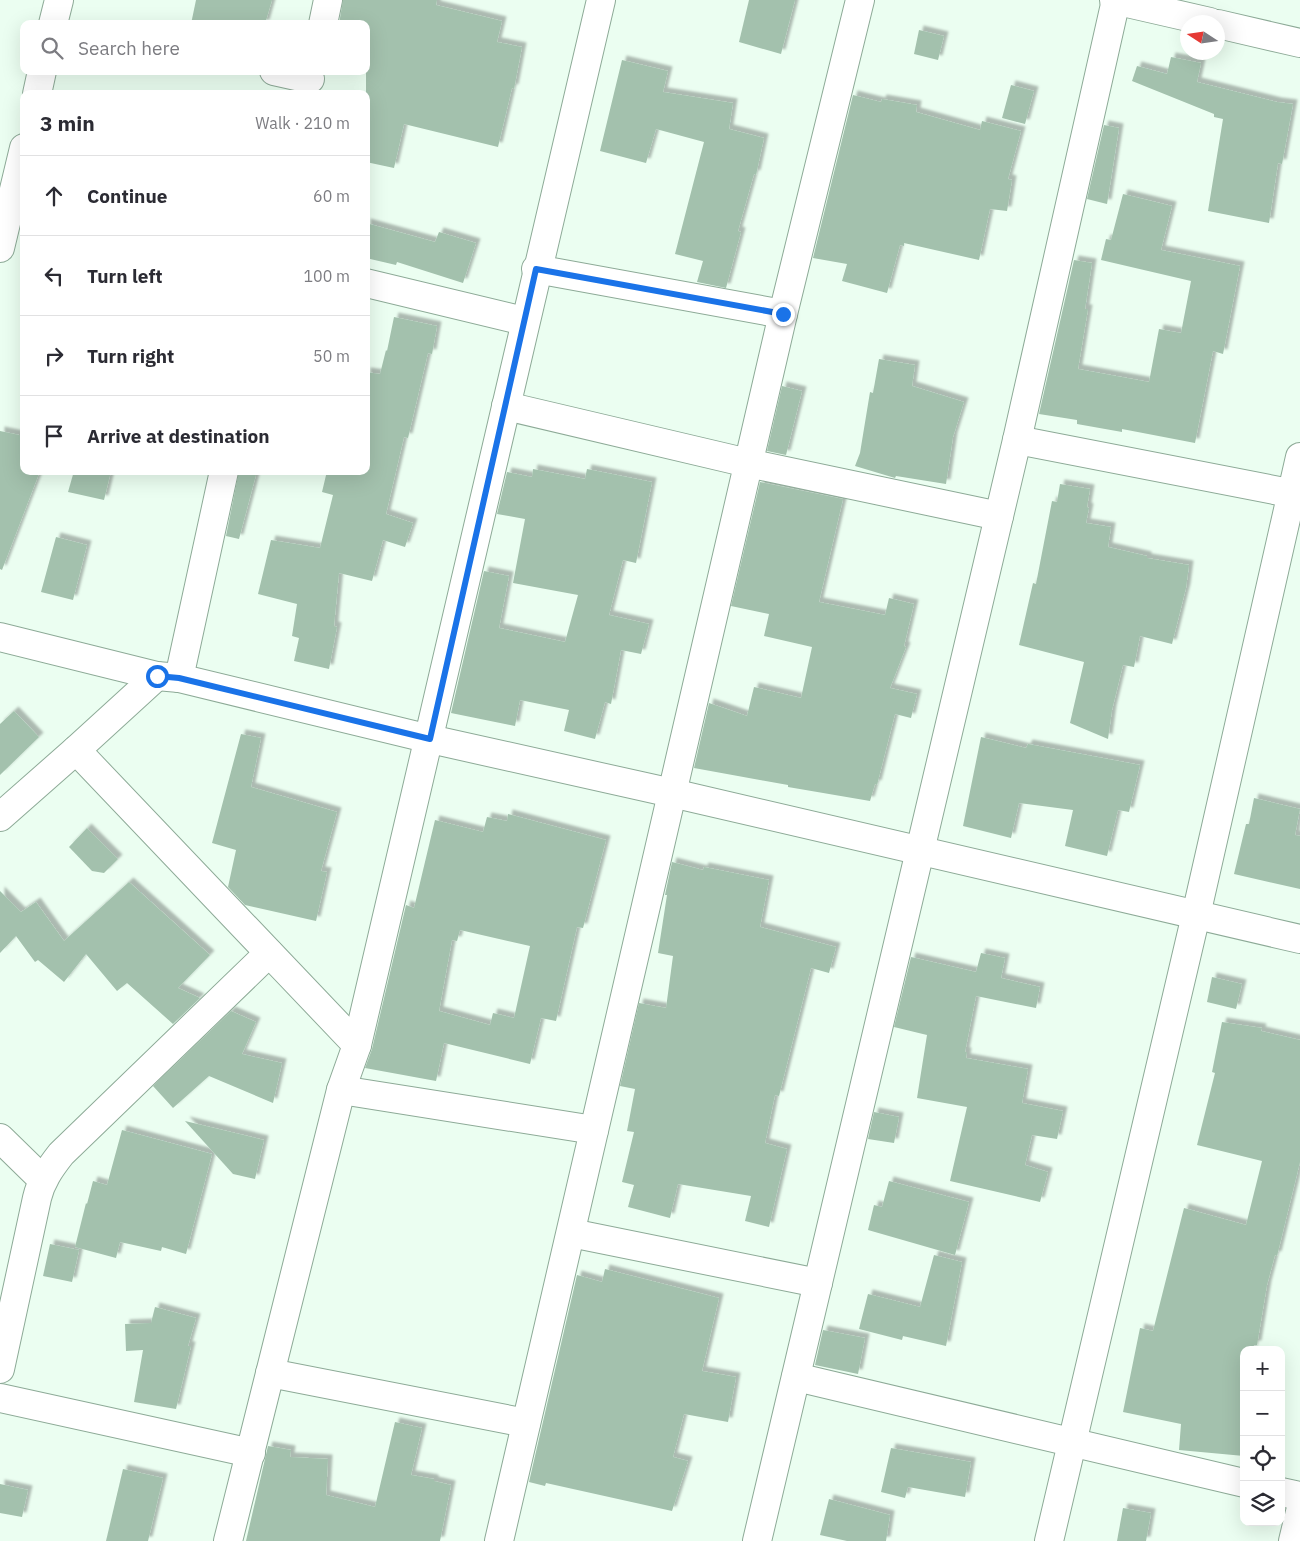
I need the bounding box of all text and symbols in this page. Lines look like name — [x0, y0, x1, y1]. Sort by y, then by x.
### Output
north arrow — [1180, 15, 1225, 60]
search box — [20, 20, 370, 75]
icon: search — [38, 34, 66, 62]
text: Search here — [78, 36, 180, 60]
text: 3 min — [40, 109, 95, 137]
text: Walk · 210 m — [255, 113, 350, 133]
icon: ahead — [40, 182, 68, 210]
text: Continue — [87, 184, 167, 208]
text: 60 m — [313, 186, 350, 206]
icon: left — [40, 262, 68, 290]
text: Turn left — [87, 264, 163, 288]
text: 100 m — [303, 266, 350, 286]
route end — [772, 303, 795, 326]
icon: right — [40, 342, 68, 370]
text: Turn right — [87, 344, 174, 368]
text: 50 m — [313, 346, 350, 366]
icon: arrive — [40, 422, 68, 450]
text: Arrive at destination — [87, 424, 270, 448]
route start — [146, 665, 169, 688]
map controls — [1240, 1346, 1285, 1526]
button: + — [1240, 1346, 1285, 1391]
button: − — [1240, 1391, 1285, 1436]
button: locate — [1240, 1436, 1285, 1481]
button: layers — [1240, 1481, 1285, 1526]

